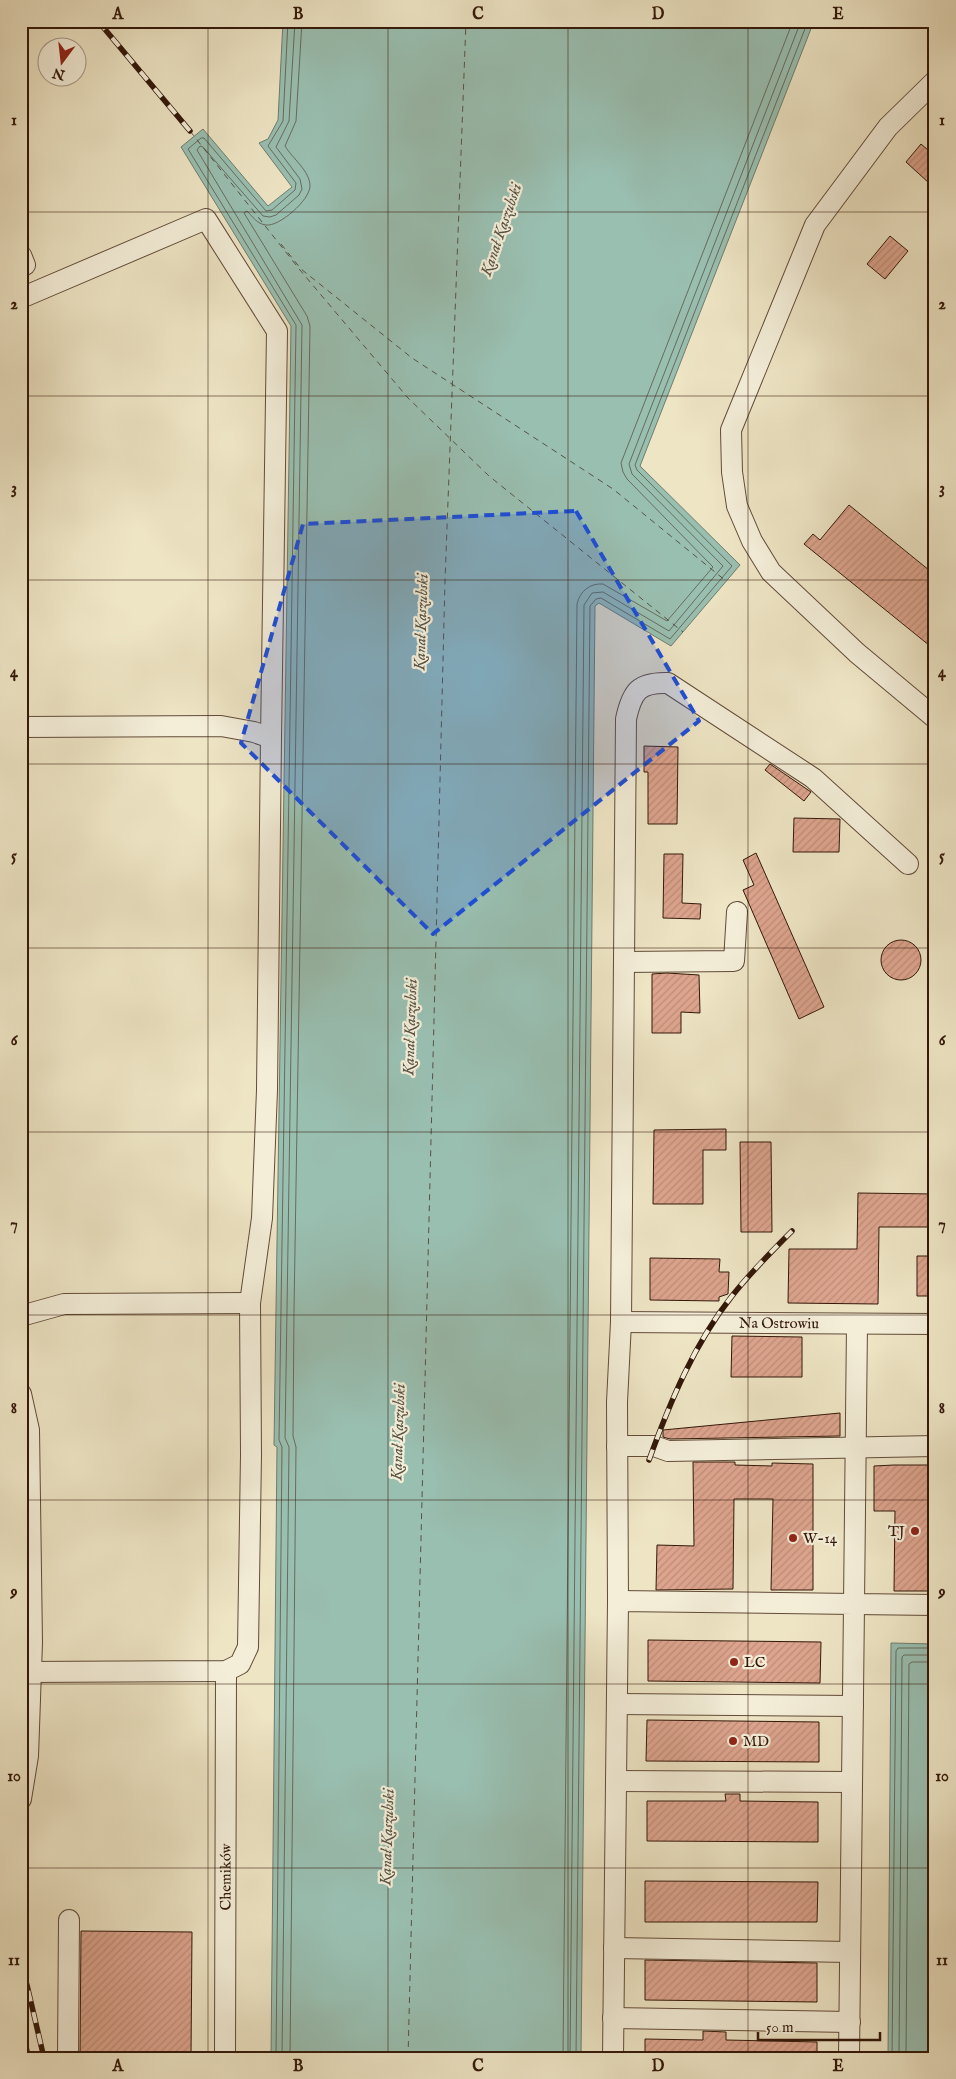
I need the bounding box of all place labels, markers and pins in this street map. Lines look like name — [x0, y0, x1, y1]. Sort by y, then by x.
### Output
place label: TJ — [888, 1522, 905, 1541]
marker: TJ — [909, 1525, 921, 1537]
place label: W-14 — [803, 1529, 838, 1548]
marker: W-14 — [787, 1532, 799, 1544]
place label: LC — [744, 1653, 766, 1672]
marker: LC — [728, 1656, 740, 1668]
place label: MD — [743, 1732, 769, 1751]
marker: MD — [727, 1735, 739, 1747]

